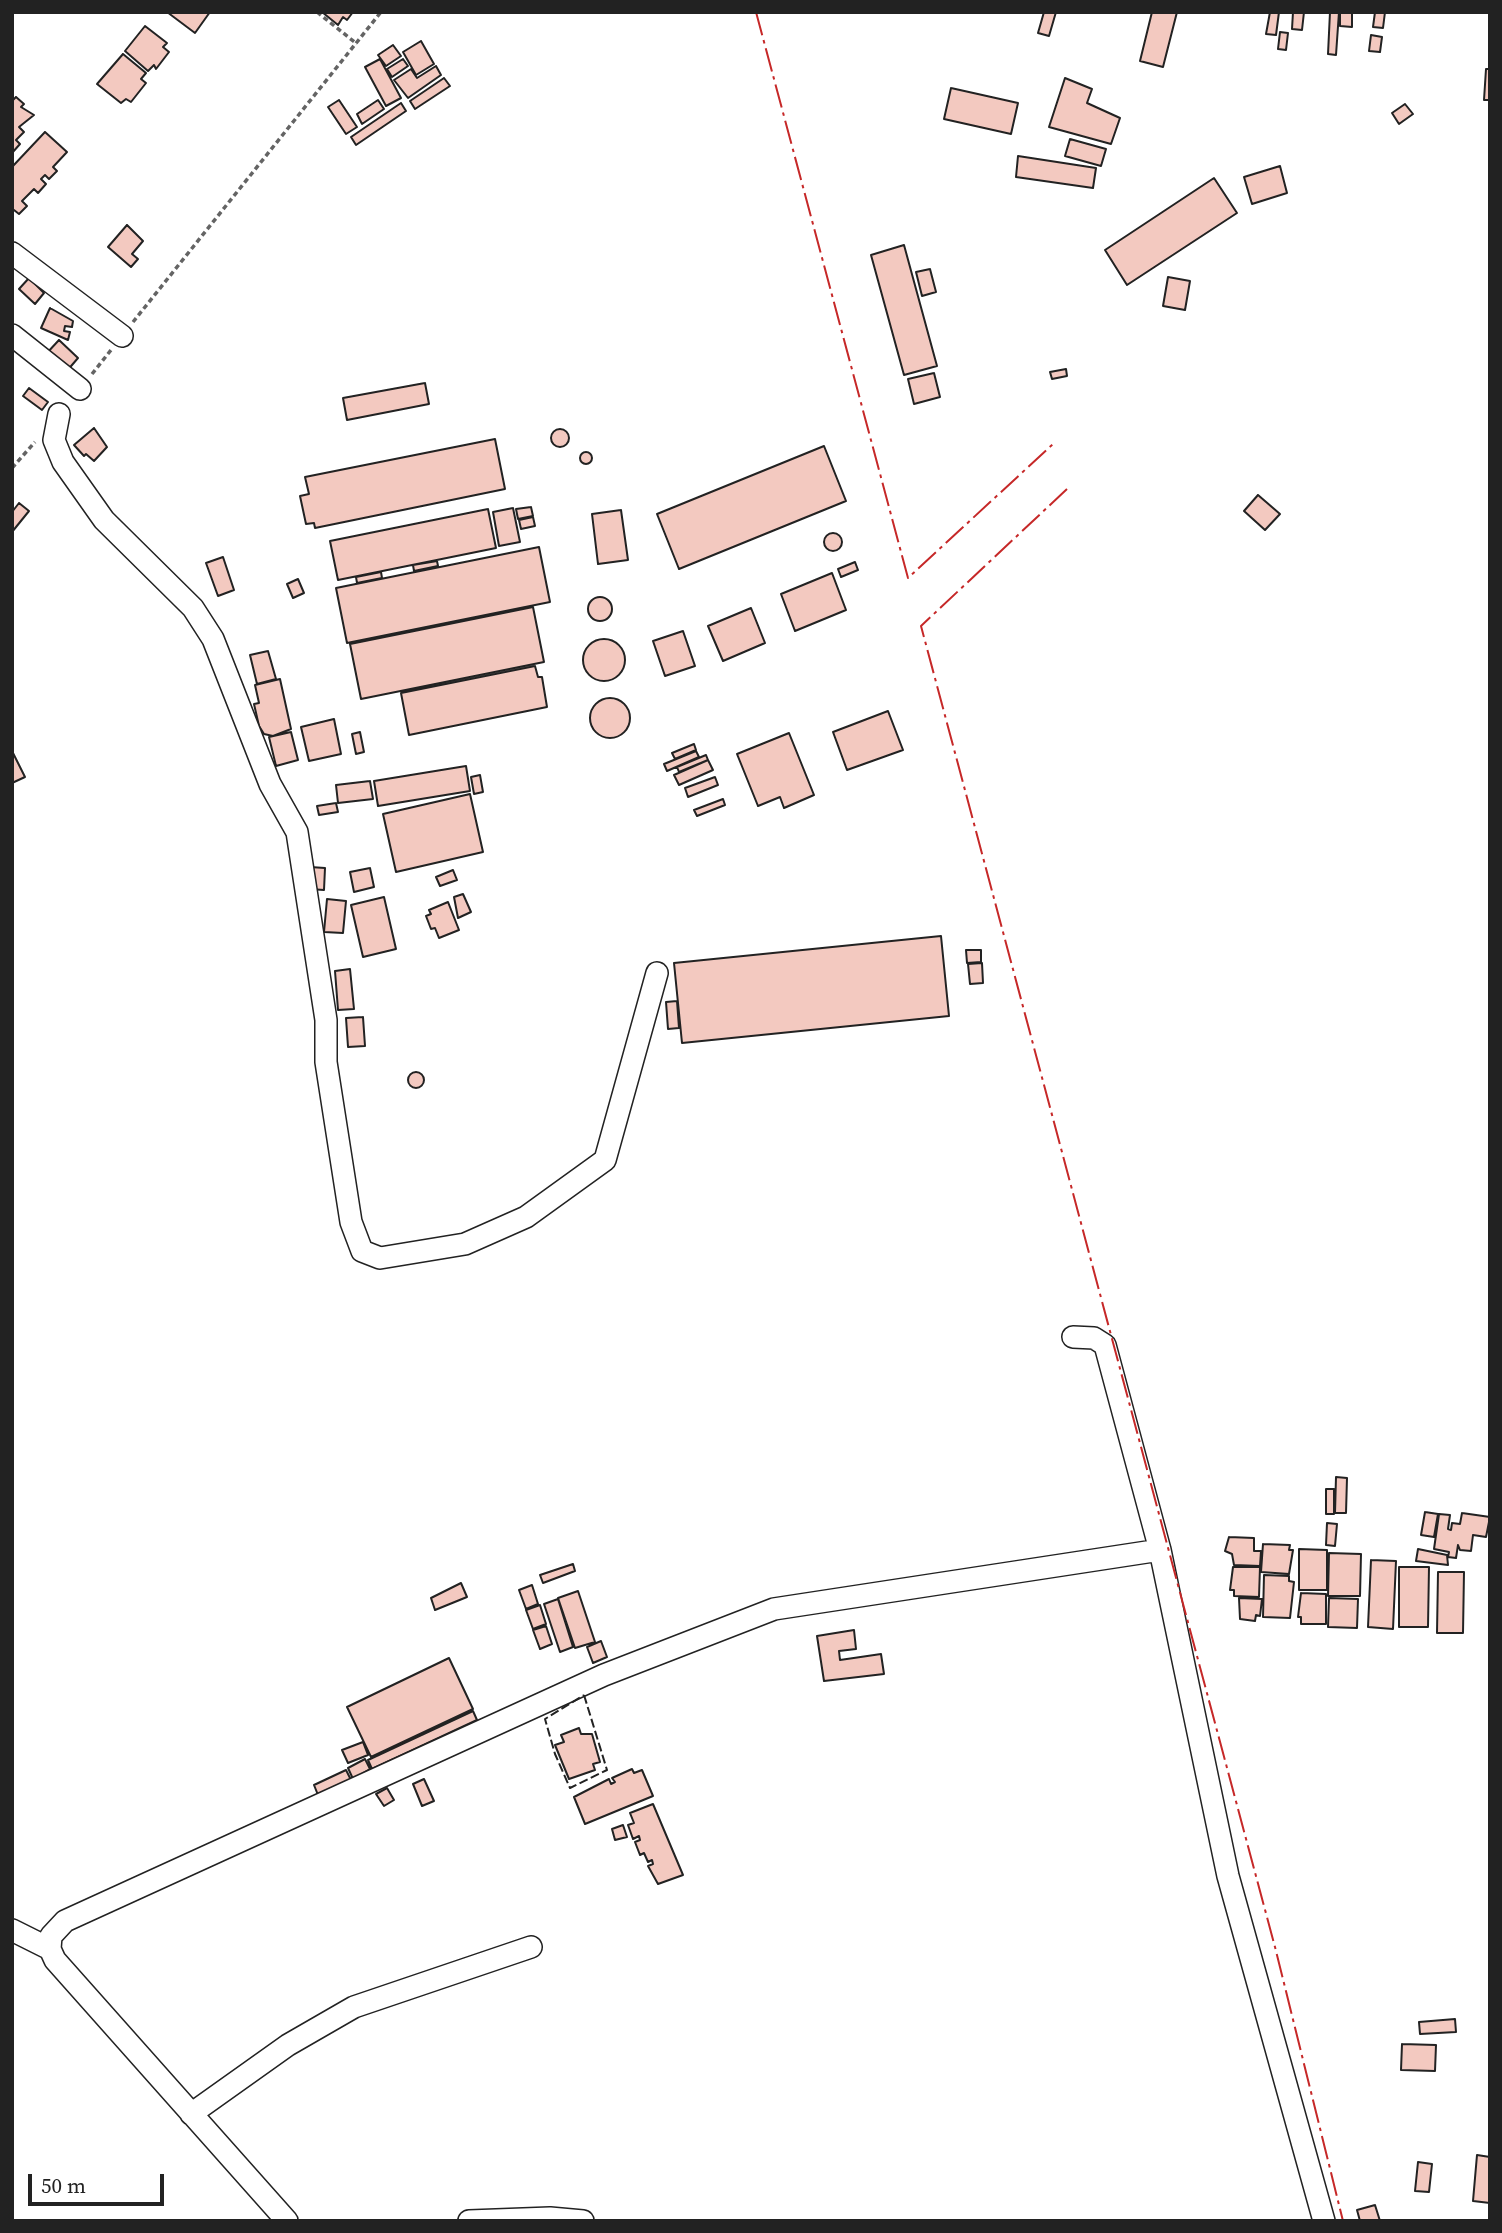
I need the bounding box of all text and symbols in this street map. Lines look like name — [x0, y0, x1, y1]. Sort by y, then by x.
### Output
scale bar — [32, 2160, 168, 2204]
text: 50 m — [41, 2171, 86, 2200]

